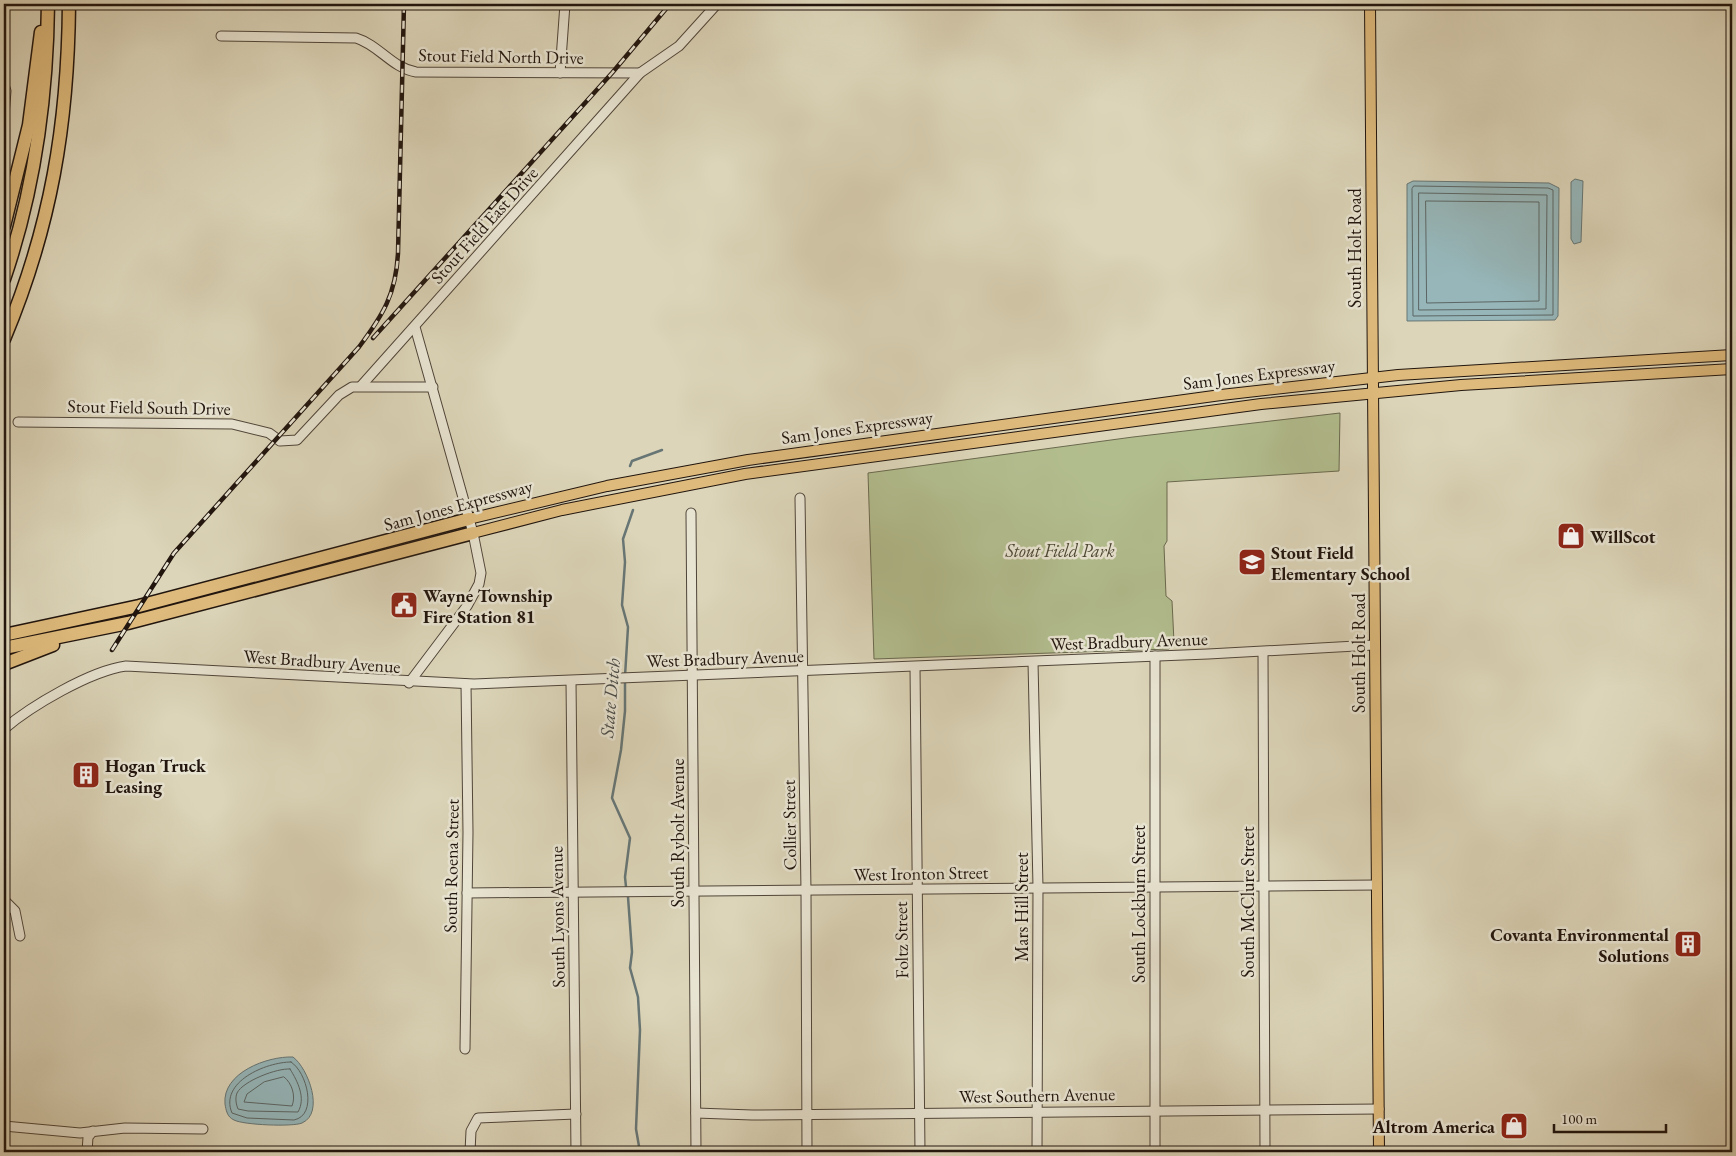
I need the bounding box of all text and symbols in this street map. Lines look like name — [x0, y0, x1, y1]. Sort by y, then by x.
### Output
street label: Stout Field North Drive — [418, 43, 584, 69]
street label: Stout Field East Drive — [425, 162, 543, 288]
street label: South Holt Road — [1343, 187, 1366, 308]
street label: Sam Jones Expressway — [1182, 353, 1336, 395]
street label: Stout Field South Drive — [67, 394, 231, 420]
street label: Sam Jones Expressway — [780, 405, 934, 449]
street label: Sam Jones Expressway — [381, 474, 535, 536]
shop icon: WillScot — [1556, 521, 1586, 551]
place label: WillScot — [1590, 525, 1656, 548]
park label: Stout Field Park — [1004, 539, 1115, 562]
place label: Stout Field Elementary School — [1271, 541, 1410, 585]
school or university icon: Stout Field Elementary School — [1237, 547, 1267, 577]
place label: Wayne Township Fire Station 81 — [423, 584, 553, 628]
public building icon: Wayne Township Fire Station 81 — [389, 590, 419, 620]
street label: South Holt Road — [1347, 592, 1370, 713]
street label: West Bradbury Avenue — [1050, 627, 1208, 655]
street label: West Bradbury Avenue — [243, 644, 401, 678]
street label: West Bradbury Avenue — [646, 644, 804, 672]
water label: State Ditch — [594, 657, 626, 740]
place label: Hogan Truck Leasing — [105, 754, 207, 798]
street label: South Rybolt Avenue — [666, 758, 689, 908]
building icon: Hogan Truck Leasing — [71, 760, 101, 790]
street label: Collier Street — [777, 779, 801, 871]
street label: South Roena Street — [438, 799, 464, 933]
street label: South Lockburn Street — [1127, 825, 1150, 983]
street label: South McClure Street — [1236, 826, 1259, 978]
street label: South Lyons Avenue — [544, 846, 570, 988]
street label: Mars Hill Street — [1010, 852, 1033, 962]
street label: West Ironton Street — [854, 860, 989, 886]
street label: Foltz Street — [889, 901, 913, 979]
place label: Covanta Environmental Solutions — [1490, 923, 1669, 967]
building icon: Covanta Environmental Solutions — [1673, 929, 1703, 959]
street label: West Southern Avenue — [959, 1082, 1115, 1108]
scale bar — [1554, 1101, 1666, 1133]
text: 100 m — [1561, 1109, 1598, 1128]
shop icon: Altrom America — [1499, 1111, 1529, 1141]
place label: Altrom America — [1372, 1115, 1495, 1138]

